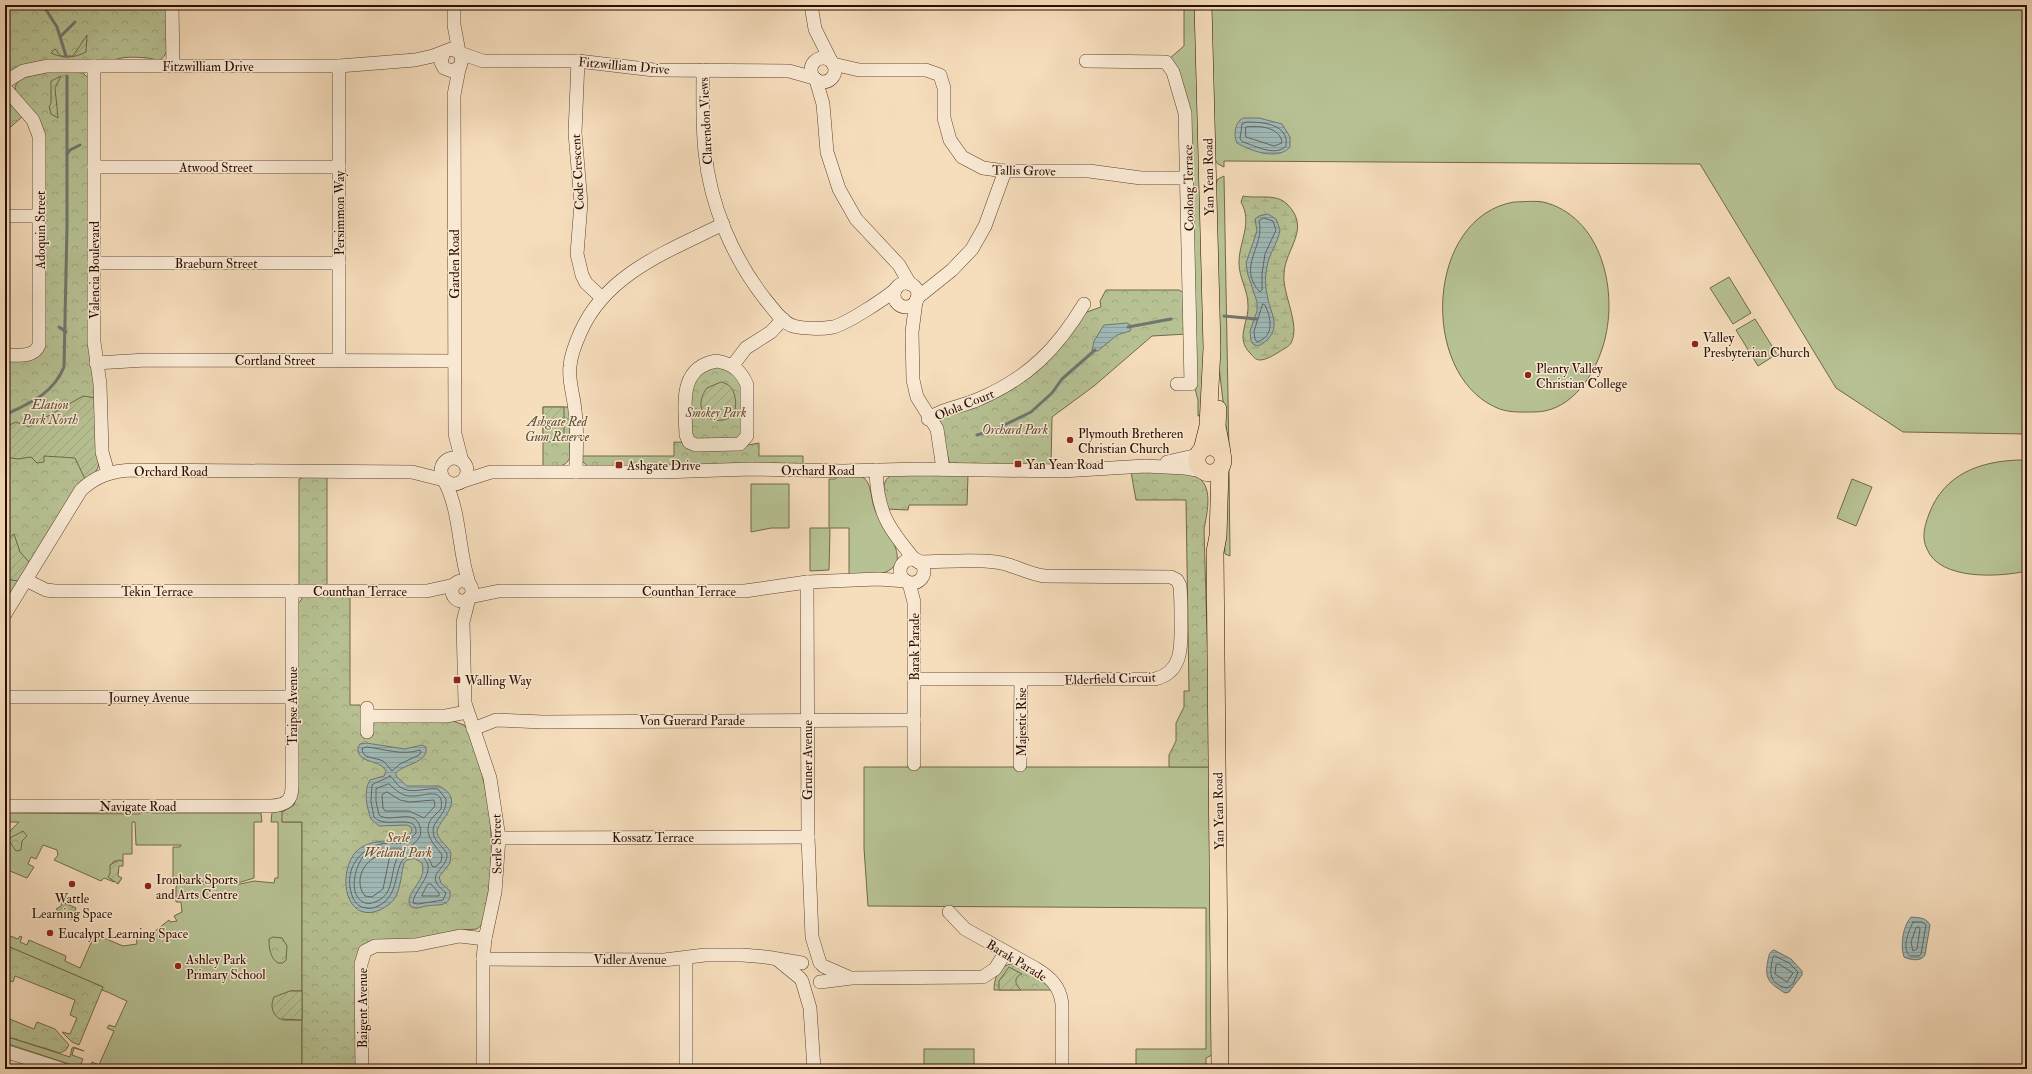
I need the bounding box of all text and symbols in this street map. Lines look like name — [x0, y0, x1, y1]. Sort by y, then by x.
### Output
street label: Fitzwilliam Drive — [578, 54, 671, 78]
street label: Fitzwilliam Drive — [162, 59, 254, 75]
street label: Clarendon Views — [696, 76, 716, 165]
street label: Code Crescent — [568, 134, 588, 210]
street label: Yan Yean Road — [1200, 137, 1218, 216]
street label: Coolong Terrace — [1180, 144, 1198, 231]
street label: Atwood Street — [178, 160, 253, 176]
street label: Tallis Grove — [992, 162, 1057, 180]
street label: Persimmon Way — [332, 171, 349, 255]
street label: Adoquin Street — [33, 191, 49, 270]
street label: Valencia Boulevard — [87, 220, 103, 319]
street label: Garden Road — [447, 229, 463, 299]
street label: Braeburn Street — [175, 256, 257, 272]
place label: Valley Presbyterian Church — [1703, 330, 1810, 362]
marker: Valley Presbyterian Church — [1690, 339, 1700, 349]
street label: Cortland Street — [235, 353, 315, 369]
place label: Plenty Valley Christian College — [1536, 361, 1628, 392]
marker: Plenty Valley Christian College — [1523, 370, 1533, 380]
street label: Olola Court — [932, 386, 997, 424]
park label: Elation Park North — [21, 397, 78, 428]
park label: Smokey Park — [685, 405, 746, 421]
park label: Ashgate Red Gum Reserve — [525, 414, 590, 445]
park label: Orchard Park — [982, 422, 1048, 438]
place label: Plymouth Bretheren Christian Church — [1078, 426, 1184, 457]
marker: Plymouth Bretheren Christian Church — [1065, 435, 1075, 445]
place label: Yan Yean Road — [1026, 457, 1104, 473]
place label: Ashgate Drive — [626, 458, 701, 474]
marker: Yan Yean Road — [1013, 459, 1023, 469]
marker: Ashgate Drive — [614, 460, 624, 470]
street label: Orchard Road — [781, 463, 856, 479]
street label: Orchard Road — [134, 464, 209, 480]
street label: Tekin Terrace — [121, 584, 193, 600]
street label: Counthan Terrace — [313, 584, 408, 600]
street label: Counthan Terrace — [642, 584, 737, 600]
street label: Barak Parade — [907, 613, 923, 681]
street label: Traipse Avenue — [285, 666, 302, 745]
street label: Elderfield Circuit — [1064, 669, 1156, 689]
place label: Walling Way — [464, 673, 532, 690]
marker: Walling Way — [452, 675, 462, 685]
street label: Majestic Rise — [1014, 687, 1030, 757]
street label: Journey Avenue — [107, 690, 190, 707]
street label: Von Guerard Parade — [639, 713, 745, 729]
street label: Gruner Avenue — [800, 720, 816, 800]
street label: Yan Yean Road — [1210, 771, 1228, 850]
street label: Navigate Road — [100, 799, 177, 815]
street label: Serle Street — [488, 814, 506, 874]
park label: Serle Wetland Park — [364, 830, 432, 861]
street label: Kossatz Terrace — [612, 830, 694, 846]
place label: Ironbark Sports and Arts Centre — [156, 872, 239, 903]
marker: Wattle Learning Space — [67, 879, 77, 889]
marker: Ironbark Sports and Arts Centre — [143, 881, 153, 891]
place label: Wattle Learning Space — [32, 891, 113, 923]
place label: Eucalypt Learning Space — [58, 926, 189, 943]
marker: Eucalypt Learning Space — [45, 928, 55, 938]
street label: Barak Parade — [983, 937, 1050, 985]
place label: Ashley Park Primary School — [185, 952, 266, 984]
street label: Vidler Avenue — [594, 952, 667, 968]
marker: Ashley Park Primary School — [173, 961, 183, 971]
street label: Baigent Avenue — [355, 967, 371, 1048]

